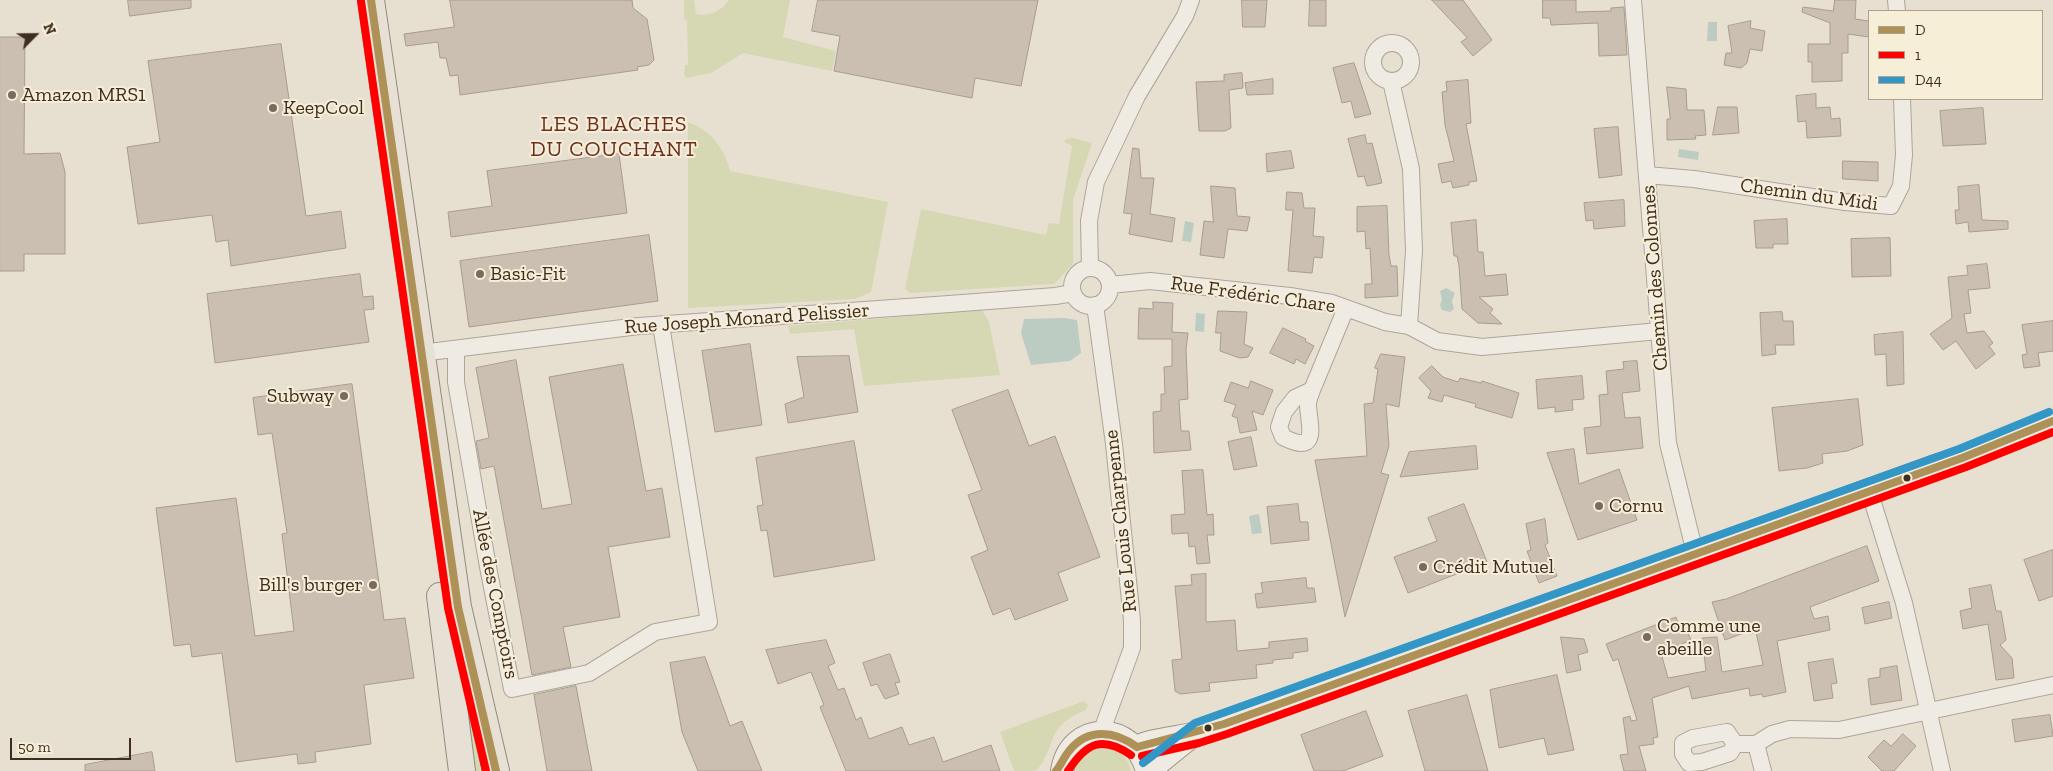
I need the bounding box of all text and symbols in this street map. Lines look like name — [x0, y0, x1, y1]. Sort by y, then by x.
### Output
north arrow — [10, 10, 60, 60]
legend — [1868, 10, 2043, 100]
text: N — [39, 21, 59, 37]
text: D — [1915, 21, 1926, 39]
text: 1 — [1915, 46, 1921, 64]
text: D44 — [1915, 71, 1942, 89]
place label: Amazon MRS1 — [22, 83, 146, 107]
marker: Amazon MRS1 — [6, 89, 18, 101]
place label: KeepCool — [283, 96, 364, 120]
marker: KeepCool — [267, 102, 279, 114]
district label: LES BLACHES DU COUCHANT — [529, 112, 699, 164]
street label: Chemin du Midi — [1739, 173, 1879, 217]
street label: Chemin des Colonnes — [1637, 184, 1673, 372]
place label: Basic-Fit — [490, 262, 566, 286]
marker: Basic-Fit — [474, 268, 486, 280]
street label: Rue Frédéric Chare — [1169, 272, 1337, 318]
street label: Rue Joseph Monard Pelissier — [623, 298, 871, 340]
place label: Subway — [267, 384, 334, 408]
marker: Subway — [338, 390, 350, 402]
street label: Rue Louis Charpenne — [1099, 428, 1143, 614]
unlabelled marker — [1902, 473, 1912, 483]
place label: Cornu — [1609, 494, 1663, 518]
marker: Cornu — [1593, 500, 1605, 512]
street label: Allée des Comptoirs — [467, 507, 523, 681]
place label: Crédit Mutuel — [1433, 555, 1554, 579]
marker: Crédit Mutuel — [1417, 561, 1429, 573]
place label: Bill's burger — [259, 573, 363, 597]
marker: Bill's burger — [367, 579, 379, 591]
place label: Comme une abeille — [1657, 614, 1761, 661]
marker: Comme une abeille — [1641, 631, 1653, 643]
unlabelled marker — [1203, 723, 1213, 733]
scale bar — [12, 728, 134, 760]
text: 50 m — [18, 738, 51, 756]

